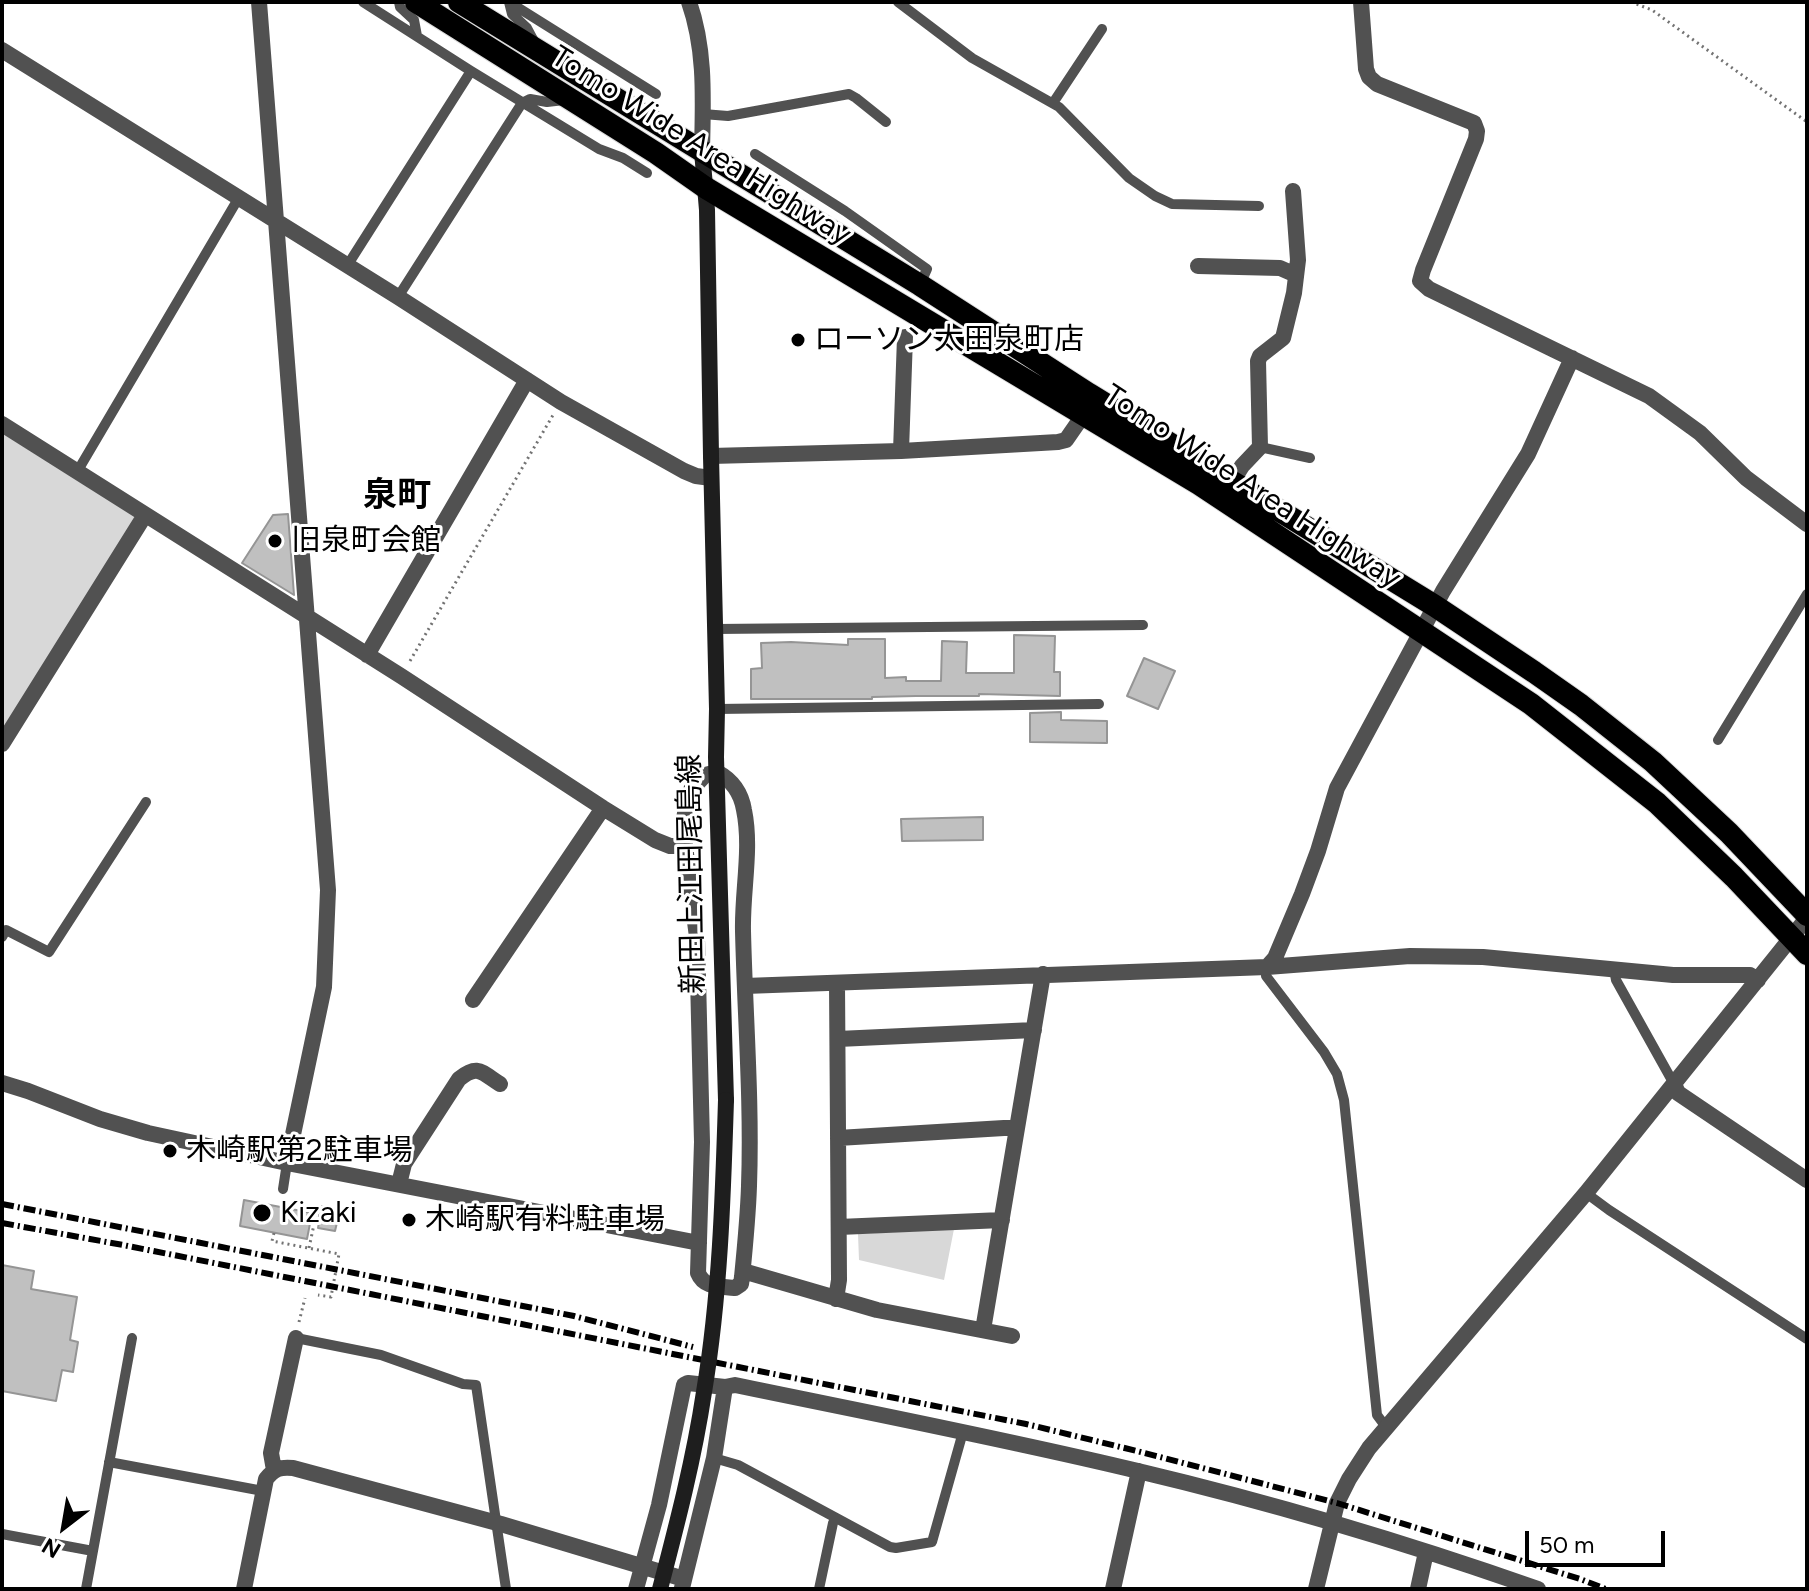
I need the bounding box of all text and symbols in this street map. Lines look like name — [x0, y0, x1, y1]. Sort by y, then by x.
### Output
street label: Tomo Wide Area Highway — [544, 39, 858, 253]
place label: ローソン太田泉町店 — [814, 322, 1084, 358]
marker: ローソン太田泉町店 — [789, 331, 807, 349]
street label: Tomo Wide Area Highway — [1097, 377, 1407, 597]
district label: 泉町 — [363, 476, 431, 516]
place label: 旧泉町会館 — [291, 523, 441, 559]
marker: 旧泉町会館 — [266, 532, 284, 550]
street label: 新田上江田尾島線 — [672, 754, 712, 994]
place label: 木崎駅第2駐車場 — [186, 1133, 413, 1169]
marker: 木崎駅第2駐車場 — [161, 1142, 179, 1160]
place label: Kizaki — [280, 1195, 357, 1231]
marker: Kizaki — [251, 1202, 273, 1224]
place label: 木崎駅有料駐車場 — [425, 1202, 665, 1238]
marker: 木崎駅有料駐車場 — [400, 1211, 418, 1229]
north arrow — [24, 1487, 104, 1567]
scale bar — [1529, 1515, 1669, 1565]
text: 50 m — [1539, 1530, 1595, 1559]
text: N — [37, 1532, 66, 1564]

